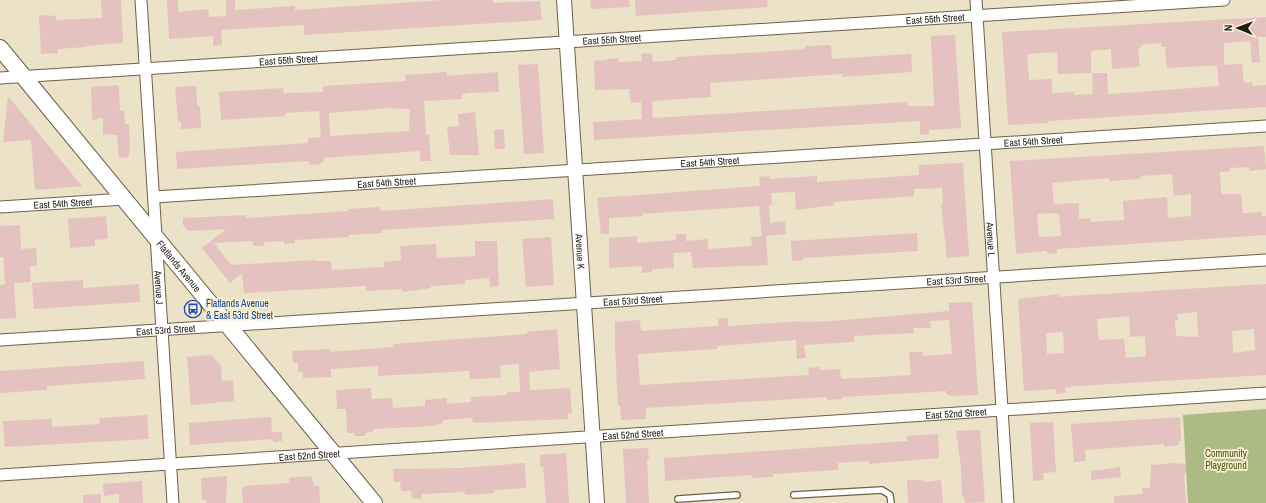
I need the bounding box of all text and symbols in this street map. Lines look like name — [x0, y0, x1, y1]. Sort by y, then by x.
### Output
north arrow — [1218, 8, 1258, 48]
street label: East 55th Street — [905, 11, 966, 27]
text: N — [1221, 24, 1235, 31]
street label: East 55th Street — [582, 31, 642, 48]
street label: East 55th Street — [259, 52, 319, 68]
street label: East 54th Street — [1003, 133, 1064, 150]
street label: East 54th Street — [680, 154, 740, 170]
street label: East 54th Street — [357, 174, 417, 191]
street label: East 54th Street — [33, 195, 93, 212]
street label: Avenue L — [983, 221, 998, 258]
street label: Avenue K — [572, 232, 588, 270]
street label: Flatlands Avenue — [154, 238, 204, 295]
street label: Avenue J — [151, 269, 166, 305]
street label: East 53rd Street — [926, 272, 987, 288]
street label: East 53rd Street — [603, 292, 664, 309]
place label: Flatlands Avenue & East 53rd Street — [206, 297, 274, 322]
bus stop icon: Flatlands Avenue & East 53rd Street — [183, 299, 203, 319]
street label: East 53rd Street — [136, 322, 196, 338]
street label: East 52nd Street — [925, 405, 988, 422]
street label: East 52nd Street — [602, 426, 664, 443]
street label: East 52nd Street — [278, 447, 341, 464]
park label: Community Playground — [1205, 447, 1248, 472]

